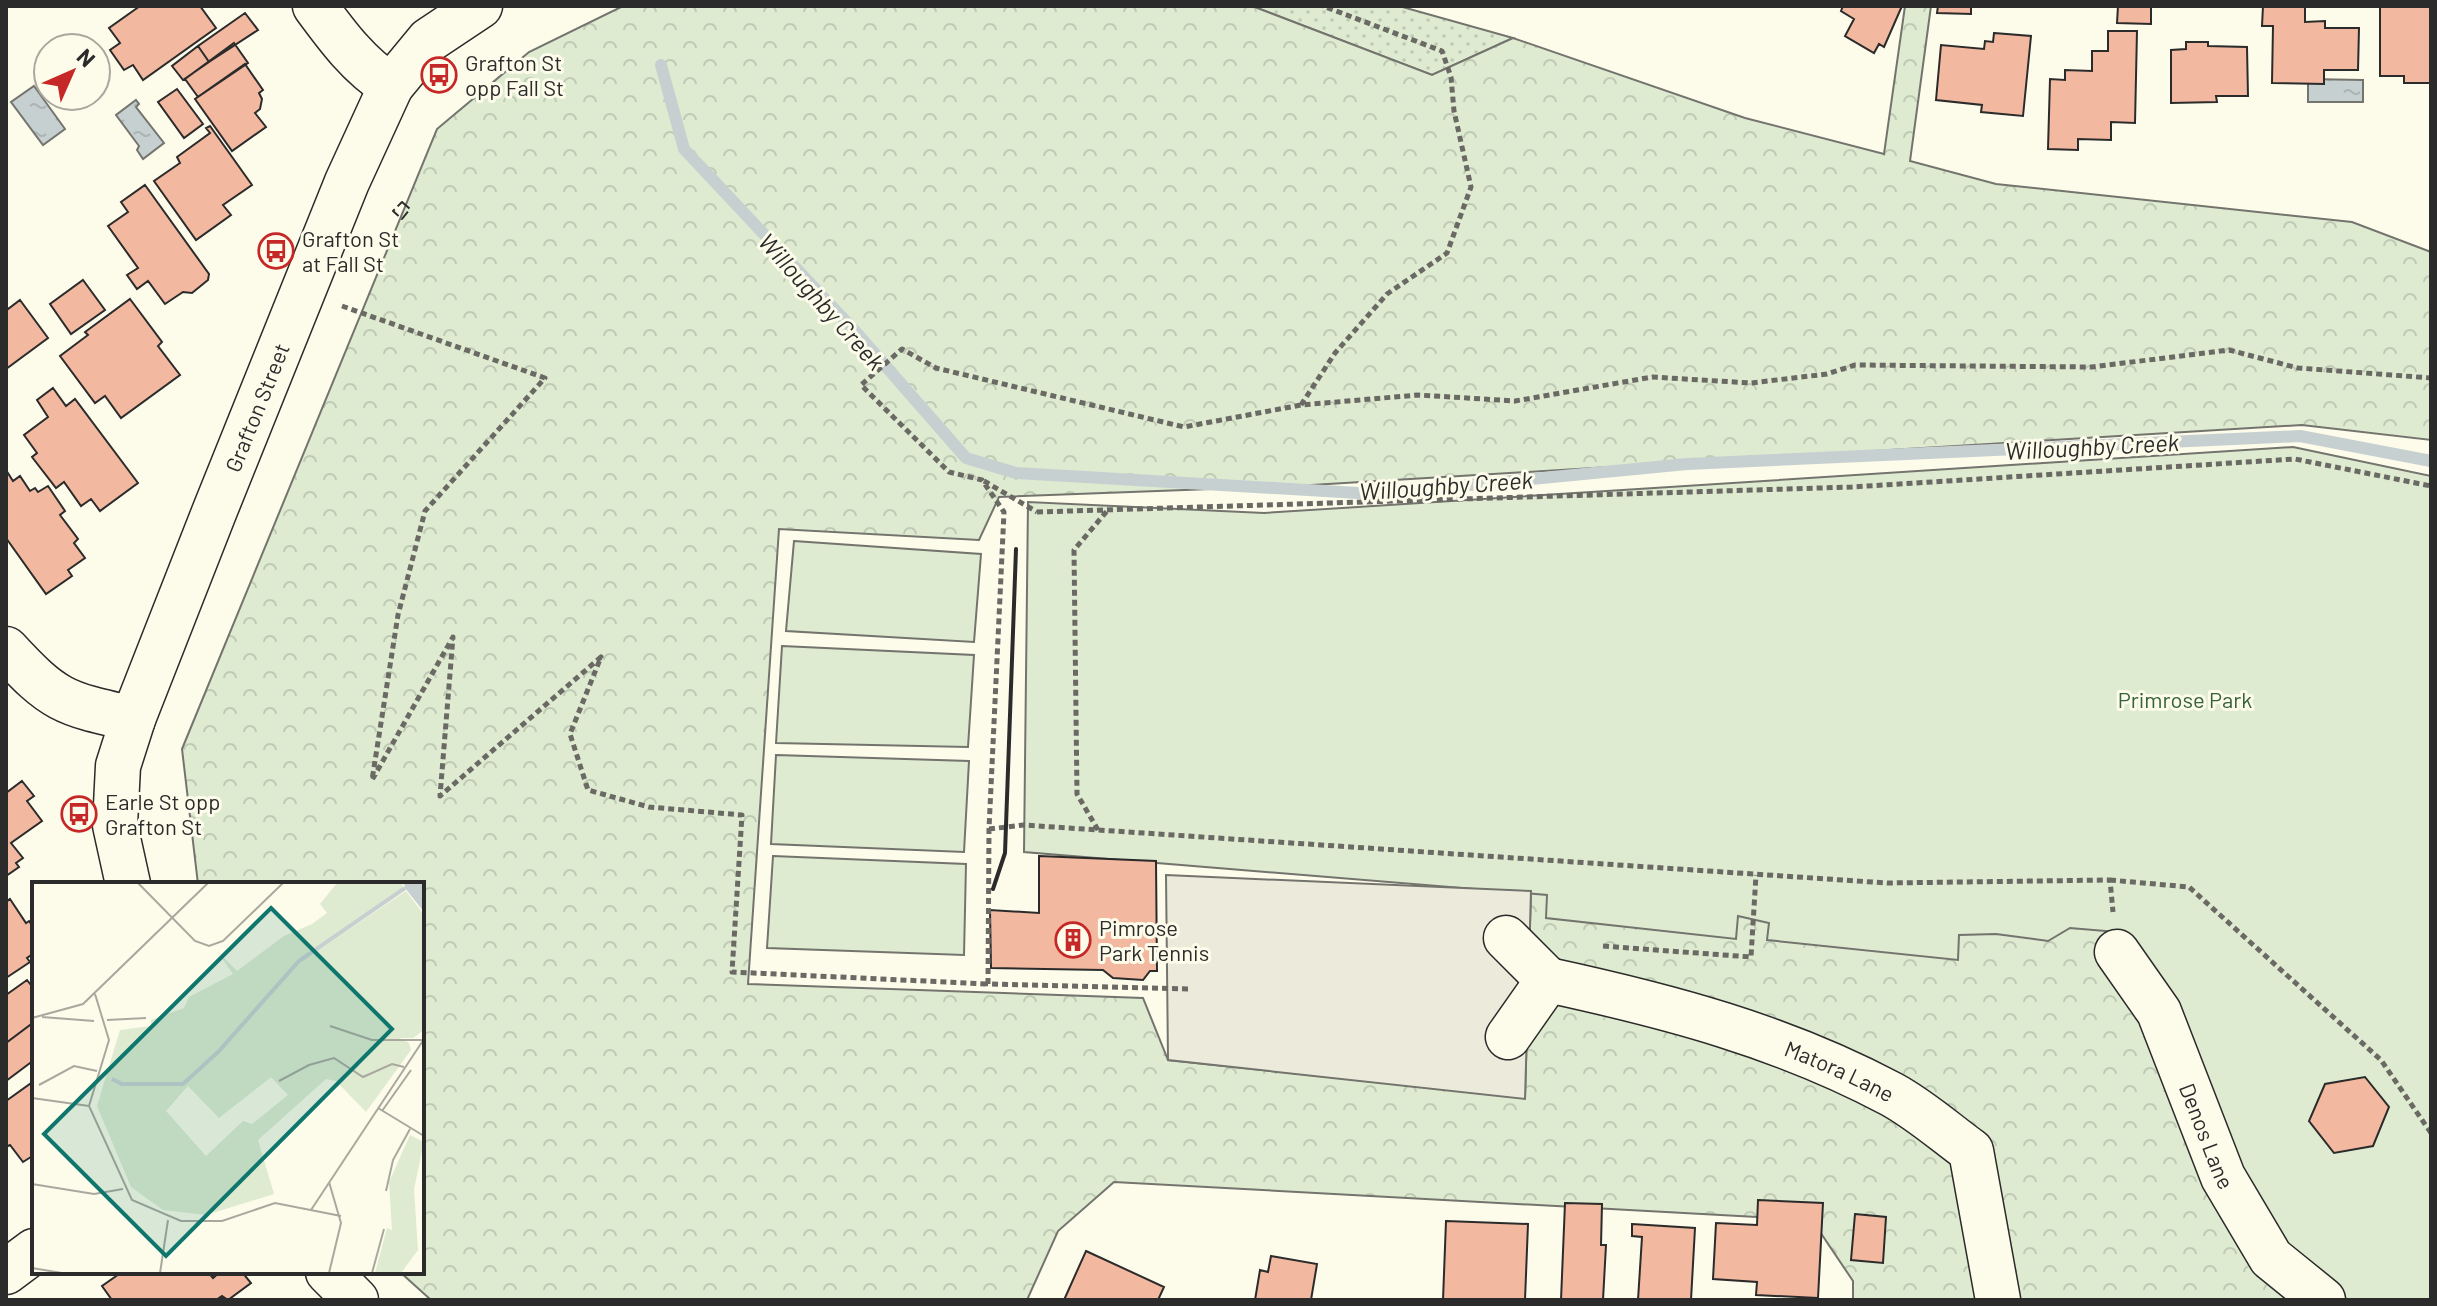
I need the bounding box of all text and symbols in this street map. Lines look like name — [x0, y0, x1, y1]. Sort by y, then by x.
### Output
north arrow — [32, 32, 112, 112]
text: N — [72, 43, 101, 72]
place label: Grafton St opp Fall St — [465, 49, 564, 100]
bus stop icon: Grafton St opp Fall St — [420, 56, 458, 94]
place label: Grafton St at Fall St — [302, 225, 399, 276]
water label: Willoughby Creek — [753, 227, 891, 376]
bus stop icon: Grafton St at Fall St — [257, 232, 295, 270]
street label: Grafton Street — [219, 339, 294, 476]
water label: Willoughby Creek — [2004, 427, 2180, 465]
water label: Willoughby Creek — [1358, 464, 1534, 506]
park label: Primrose Park — [2118, 686, 2252, 712]
place label: Earle St opp Grafton St — [105, 788, 220, 839]
bus stop icon: Earle St opp Grafton St — [60, 795, 98, 833]
inset map — [32, 882, 424, 1274]
place label: Pimrose Park Tennis — [1099, 914, 1209, 965]
building icon: Pimrose Park Tennis — [1054, 921, 1092, 959]
street label: Matora Lane — [1781, 1034, 1899, 1106]
street label: Denos Lane — [2175, 1079, 2240, 1193]

